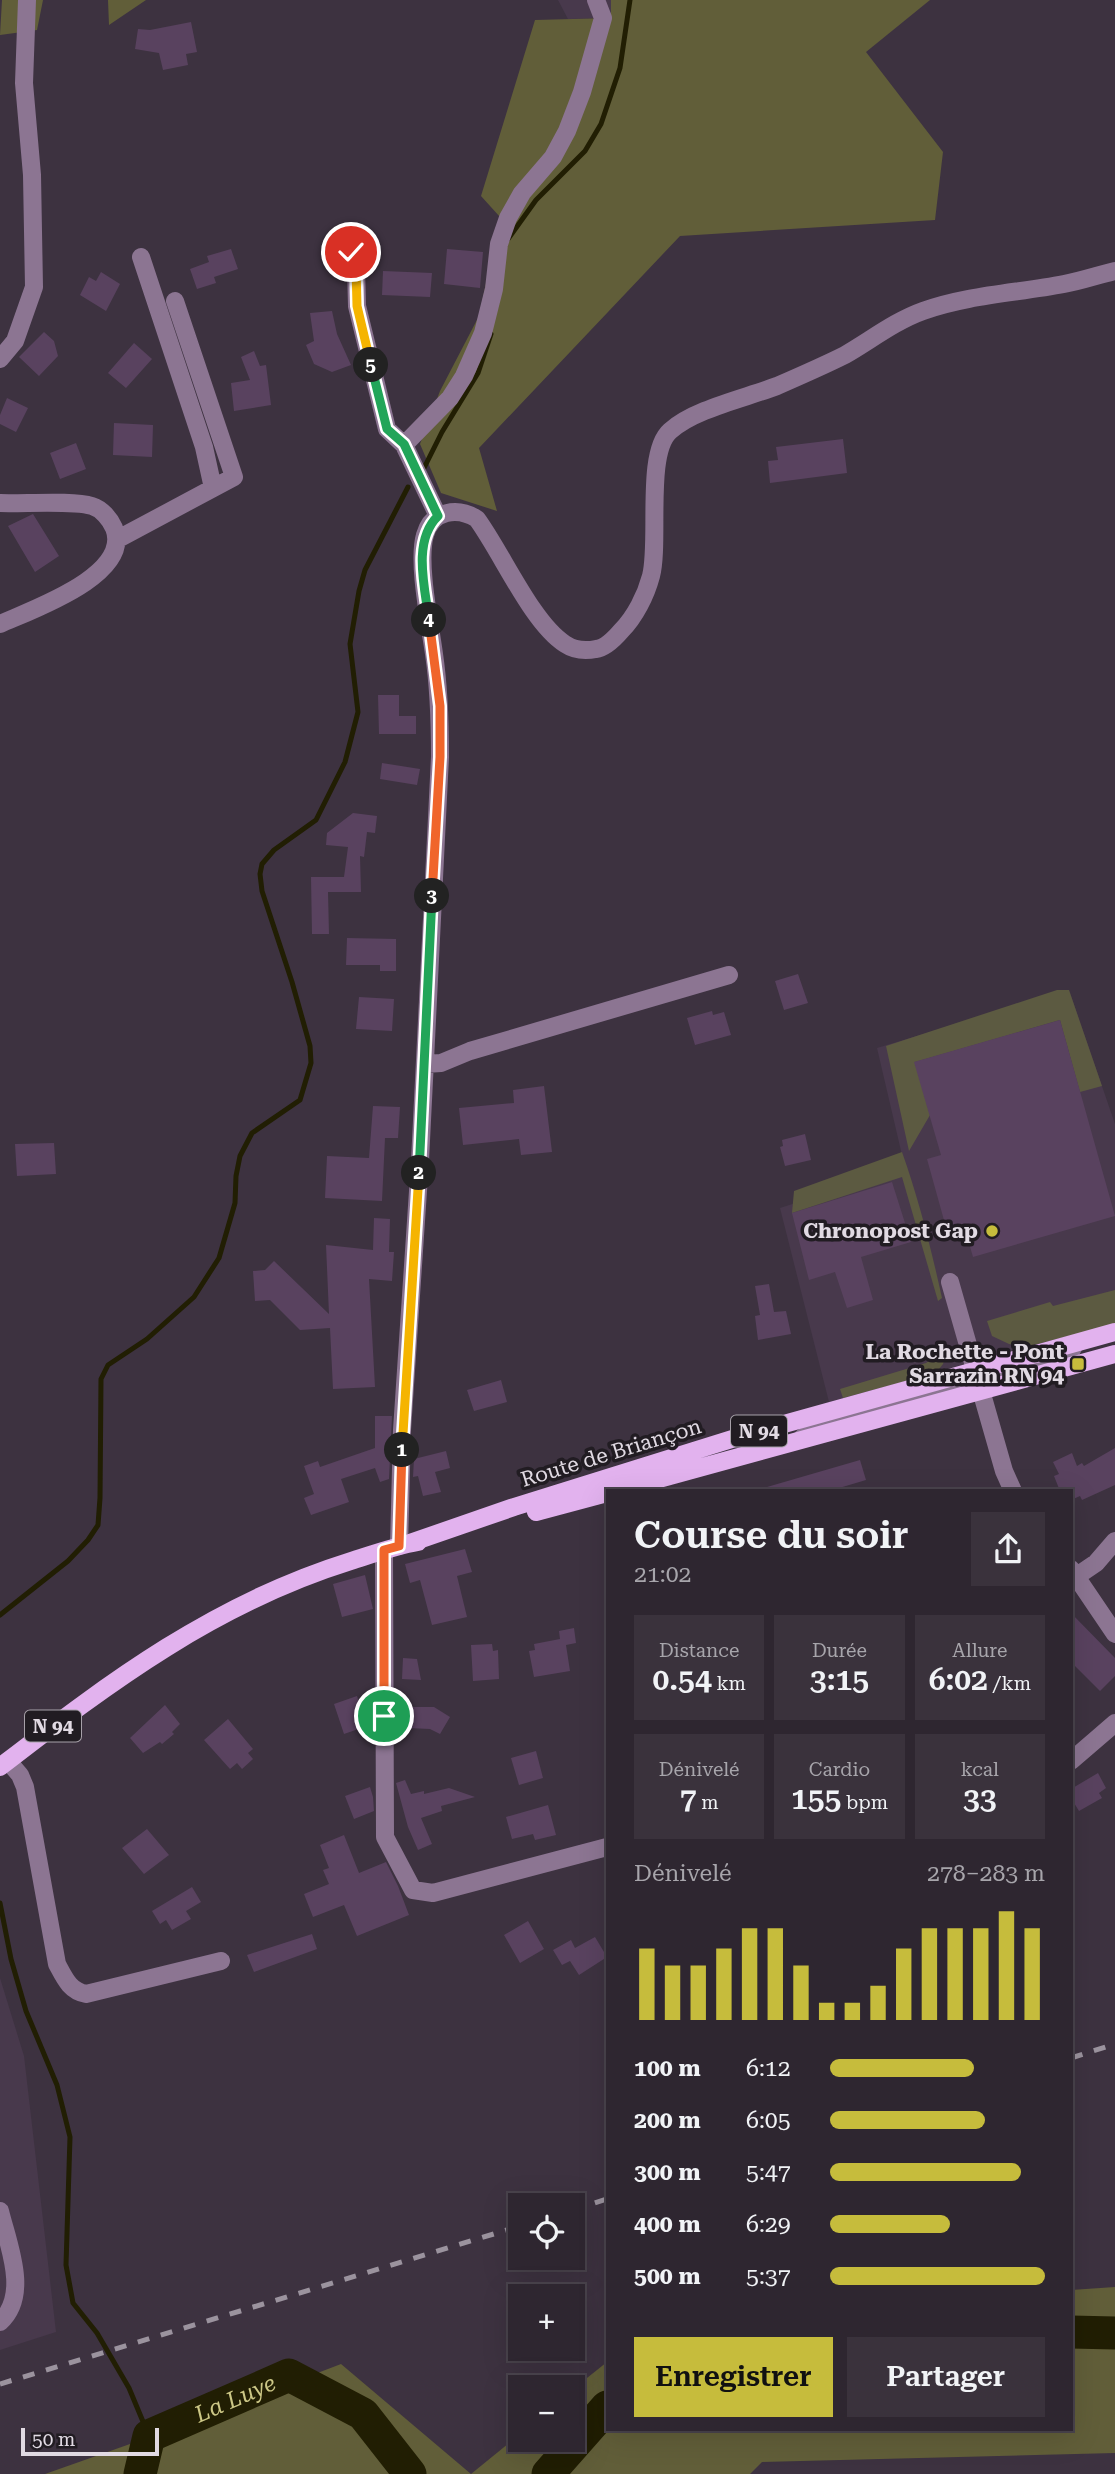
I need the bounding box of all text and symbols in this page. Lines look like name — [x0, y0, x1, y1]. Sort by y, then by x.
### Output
pin — [321, 222, 381, 282]
icon: check — [332, 233, 370, 271]
pin: 5 — [354, 348, 388, 382]
text: 5 — [365, 353, 376, 376]
pin: 4 — [412, 602, 446, 638]
text: 4 — [423, 608, 434, 631]
pin: 3 — [414, 878, 450, 914]
text: 3 — [426, 884, 437, 907]
pin: 2 — [402, 1156, 436, 1190]
text: 2 — [413, 1161, 424, 1184]
place label: Chronopost Gap — [803, 1219, 978, 1243]
marker: Chronopost Gap — [984, 1223, 1000, 1239]
place label: La Rochette - Pont Sarrazin RN 94 — [866, 1340, 1064, 1388]
marker: La Rochette - Pont Sarrazin RN 94 — [1070, 1356, 1086, 1372]
street label: Route de Briançon — [518, 1414, 705, 1492]
road number: N 94 — [731, 1415, 787, 1446]
pin: 1 — [384, 1432, 420, 1468]
text: 1 — [396, 1438, 407, 1461]
button: share — [971, 1512, 1045, 1586]
text: Course du soir — [634, 1513, 909, 1557]
text: 21:02 — [634, 1561, 691, 1588]
text: Distance — [659, 1639, 739, 1662]
text: Durée — [812, 1639, 867, 1662]
text: Allure — [952, 1639, 1007, 1662]
text: 0.54 — [652, 1662, 712, 1697]
text: 3:15 — [810, 1662, 869, 1697]
text: 6:02 — [929, 1662, 988, 1697]
text: km — [712, 1672, 746, 1695]
text: /km — [988, 1672, 1031, 1695]
pin — [354, 1686, 414, 1746]
icon: arrive — [365, 1697, 403, 1735]
road number: N 94 — [25, 1710, 81, 1742]
text: Dénivelé — [659, 1758, 740, 1781]
text: Cardio — [809, 1758, 870, 1781]
text: kcal — [961, 1758, 999, 1781]
text: 7 — [680, 1781, 697, 1816]
text: 155 — [791, 1781, 841, 1816]
text: 33 — [963, 1781, 997, 1816]
text: m — [697, 1791, 719, 1814]
text: bpm — [841, 1791, 888, 1814]
text: Dénivelé — [634, 1860, 732, 1887]
text: 278–283 m — [927, 1860, 1045, 1887]
text: 100 m — [634, 2055, 701, 2082]
text: 6:12 — [746, 2055, 791, 2082]
text: 200 m — [634, 2107, 701, 2134]
text: 6:05 — [746, 2107, 791, 2134]
text: 300 m — [634, 2159, 701, 2186]
text: 5:47 — [746, 2159, 791, 2186]
map controls — [508, 2193, 585, 2452]
button: locate — [508, 2193, 585, 2270]
text: 400 m — [634, 2211, 701, 2238]
text: 6:29 — [746, 2211, 791, 2238]
text: 500 m — [634, 2263, 701, 2290]
text: 5:37 — [746, 2263, 791, 2290]
button: + — [508, 2284, 585, 2361]
button: Enregistrer — [634, 2337, 833, 2417]
button: Partager — [847, 2337, 1045, 2417]
water label: La Luye — [190, 2369, 280, 2428]
button: − — [508, 2375, 585, 2452]
scale bar — [21, 2425, 159, 2457]
text: 50 m — [32, 2428, 75, 2451]

